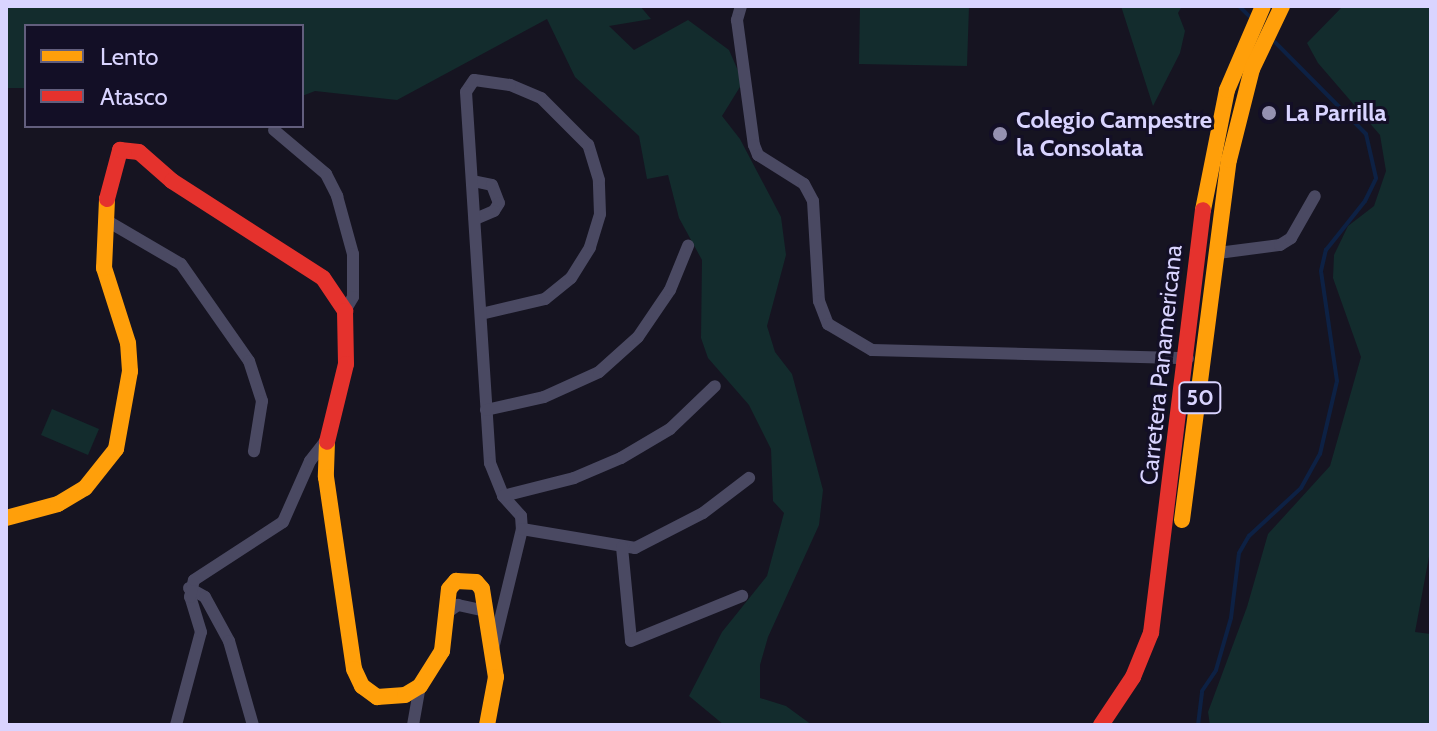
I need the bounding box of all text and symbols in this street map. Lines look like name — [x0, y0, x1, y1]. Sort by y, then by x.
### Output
legend — [24, 24, 304, 128]
text: Lento — [100, 42, 159, 71]
text: Atasco — [100, 82, 168, 111]
place label: La Parrilla — [1285, 99, 1386, 127]
marker: La Parrilla — [1260, 104, 1278, 122]
place label: Colegio Campestre la Consolata — [1016, 106, 1212, 162]
marker: Colegio Campestre la Consolata — [991, 125, 1009, 143]
street label: Carretera Panamericana — [1134, 244, 1188, 486]
road number: 50 — [1178, 380, 1222, 416]

